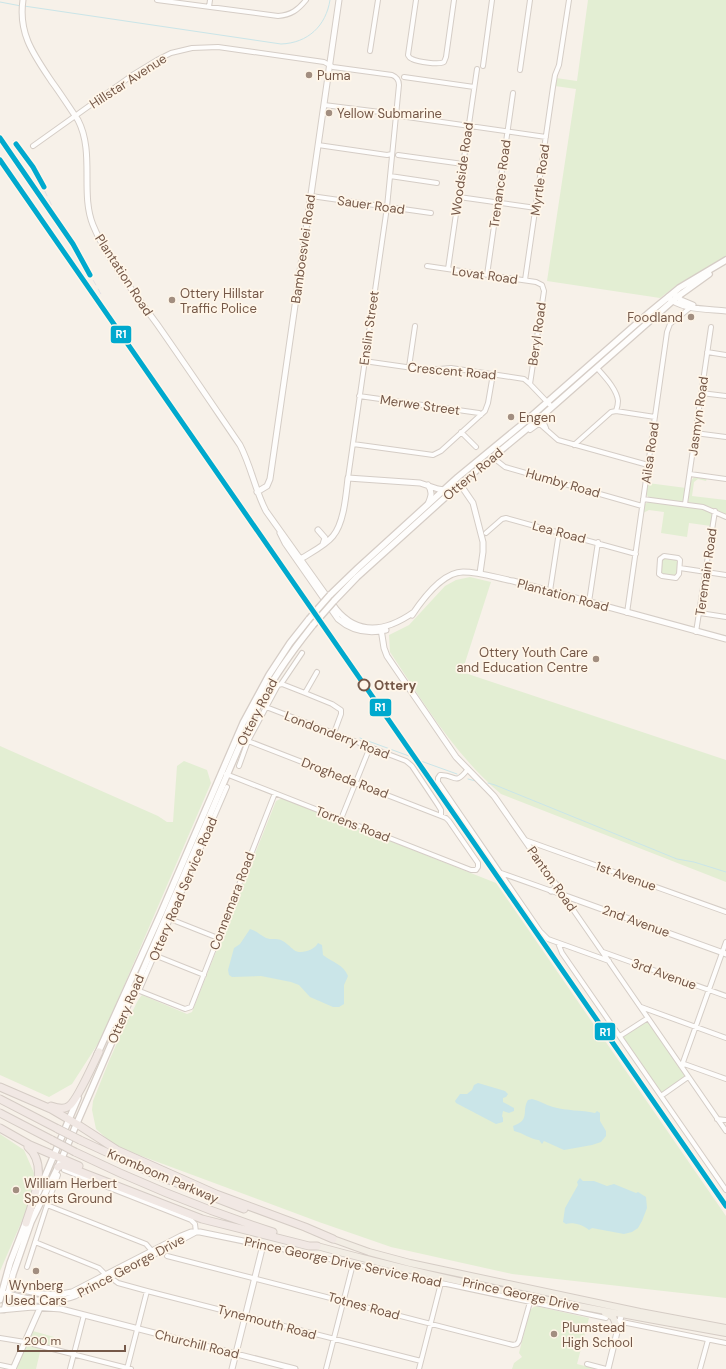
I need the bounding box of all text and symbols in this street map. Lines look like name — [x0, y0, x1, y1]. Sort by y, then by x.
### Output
street label: Hillstar Avenue — [86, 50, 170, 112]
place label: Puma — [317, 67, 351, 84]
marker: Puma — [304, 70, 314, 80]
place label: Yellow Submarine — [337, 105, 442, 122]
marker: Yellow Submarine — [324, 108, 334, 118]
street label: Woodside Road — [447, 121, 477, 217]
street label: Trenance Road — [485, 139, 515, 229]
street label: Myrtle Road — [527, 143, 553, 217]
street label: Sauer Road — [336, 192, 406, 218]
street label: Bamboesvlei Road — [287, 193, 319, 305]
street label: Plantation Road — [91, 231, 157, 319]
street label: Lovat Road — [451, 262, 519, 288]
place label: Ottery Hillstar Traffic Police — [180, 285, 264, 317]
street label: Enslin Street — [355, 290, 383, 366]
marker: Ottery Hillstar Traffic Police — [167, 295, 177, 305]
street label: Beryl Road — [524, 301, 550, 367]
place label: Foodland — [627, 309, 683, 326]
marker: Foodland — [686, 312, 696, 322]
line badge: R1 — [110, 325, 132, 344]
text: R1 — [116, 327, 126, 341]
street label: Crescent Road — [407, 359, 497, 383]
street label: Jasmyn Road — [684, 375, 712, 457]
street label: Merwe Street — [379, 391, 461, 419]
place label: Engen — [519, 409, 556, 426]
marker: Engen — [506, 412, 516, 422]
street label: Ailsa Road — [637, 421, 663, 485]
street label: Ottery Road — [439, 444, 507, 504]
street label: Humby Road — [524, 464, 602, 502]
street label: Lea Road — [530, 517, 588, 547]
street label: Teremain Road — [691, 527, 721, 617]
street label: Plantation Road — [515, 575, 611, 615]
place label: Ottery Youth Care and Education Centre — [457, 644, 588, 676]
marker: Ottery Youth Care and Education Centre — [591, 654, 601, 664]
street label: Ottery Road — [233, 676, 281, 748]
place label: Ottery — [374, 677, 416, 694]
marker: Ottery — [357, 678, 371, 692]
line badge: R1 — [369, 698, 392, 717]
text: R1 — [375, 700, 385, 714]
street label: Londonderry Road — [282, 707, 392, 763]
street label: Drogheda Road — [299, 754, 391, 802]
street label: Torrens Road — [313, 802, 393, 846]
street label: Ottery Road Service Road — [145, 814, 221, 964]
street label: Panton Road — [523, 843, 581, 915]
street label: Connemara Road — [205, 850, 259, 952]
street label: 1st Avenue — [593, 857, 659, 895]
street label: 2nd Avenue — [600, 901, 672, 941]
street label: 3rd Avenue — [629, 954, 699, 994]
street label: Ottery Road — [104, 972, 148, 1046]
line badge: R1 — [594, 1022, 616, 1041]
text: R1 — [600, 1025, 610, 1039]
street label: Kromboom Parkway — [105, 1145, 221, 1207]
place label: William Herbert Sports Ground — [24, 1175, 117, 1207]
marker: William Herbert Sports Ground — [11, 1185, 21, 1195]
street label: Prince George Drive — [74, 1230, 188, 1302]
street label: Prince George Drive Service Road — [243, 1233, 443, 1291]
marker: Wynberg Used Cars — [31, 1266, 41, 1276]
street label: Prince George Drive — [461, 1273, 581, 1315]
place label: Wynberg Used Cars — [5, 1277, 67, 1309]
street label: Totnes Road — [326, 1288, 402, 1324]
street label: Tynemouth Road — [216, 1301, 318, 1343]
place label: Plumstead High School — [562, 1319, 633, 1351]
street label: Churchill Road — [153, 1325, 241, 1363]
scale bar — [18, 1327, 125, 1353]
marker: Plumstead High School — [549, 1329, 559, 1339]
text: 200 m — [24, 1333, 61, 1349]

